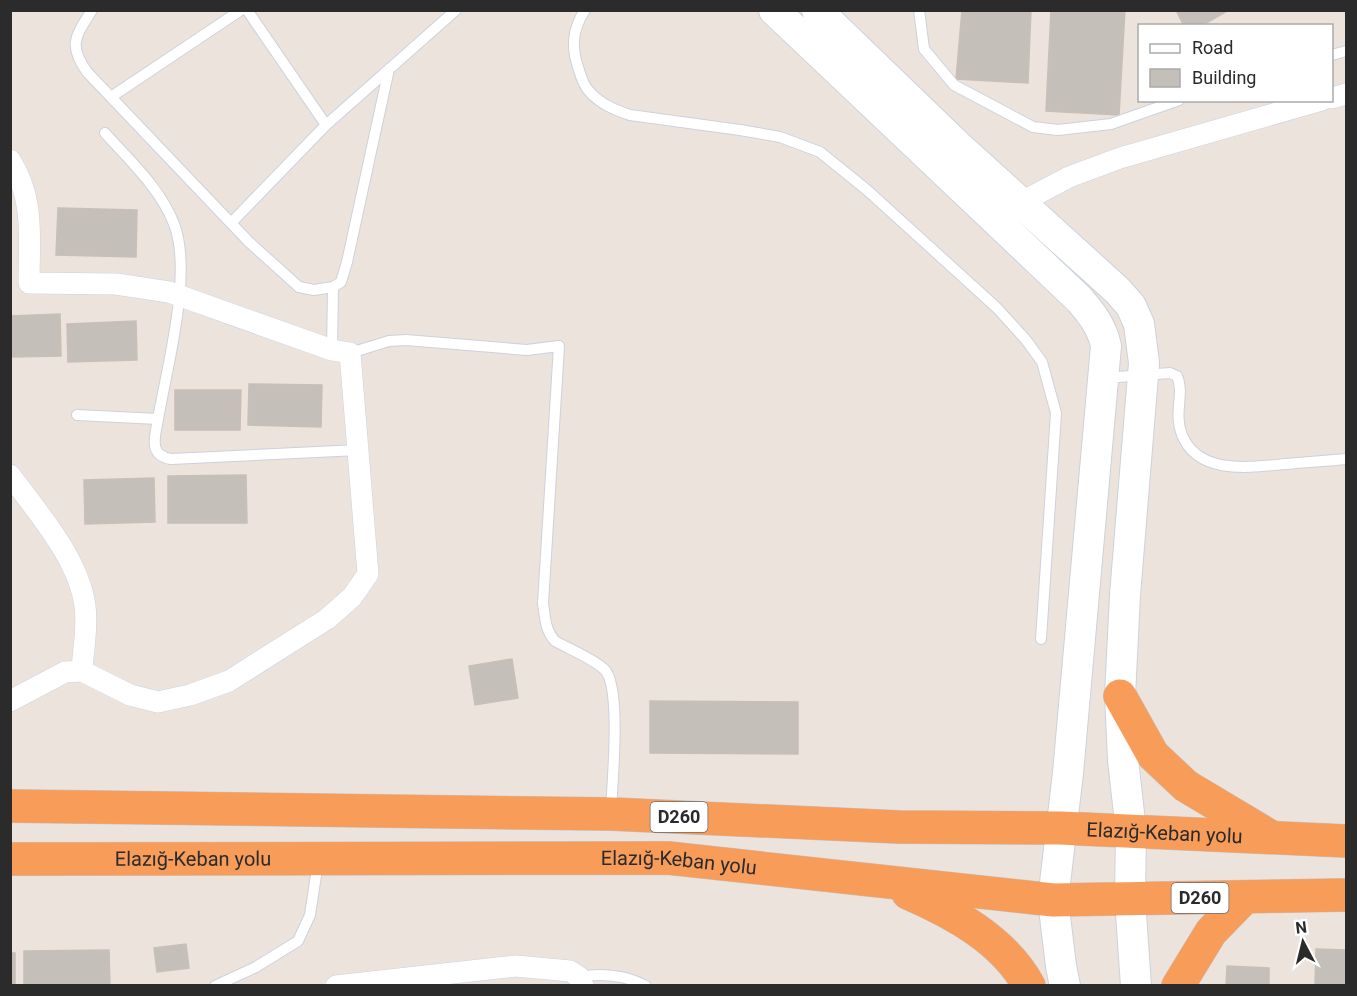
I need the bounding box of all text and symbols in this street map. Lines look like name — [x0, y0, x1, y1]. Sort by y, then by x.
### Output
legend — [1138, 24, 1333, 102]
text: Road — [1192, 37, 1233, 58]
text: Building — [1192, 67, 1256, 88]
road number: D260 — [650, 802, 708, 832]
street label: Elazığ-Keban yolu — [1086, 817, 1243, 848]
street label: Elazığ-Keban yolu — [601, 846, 758, 880]
street label: Elazığ-Keban yolu — [115, 847, 271, 871]
road number: D260 — [1172, 883, 1228, 913]
north arrow — [1273, 912, 1333, 972]
text: N — [1294, 917, 1308, 938]

